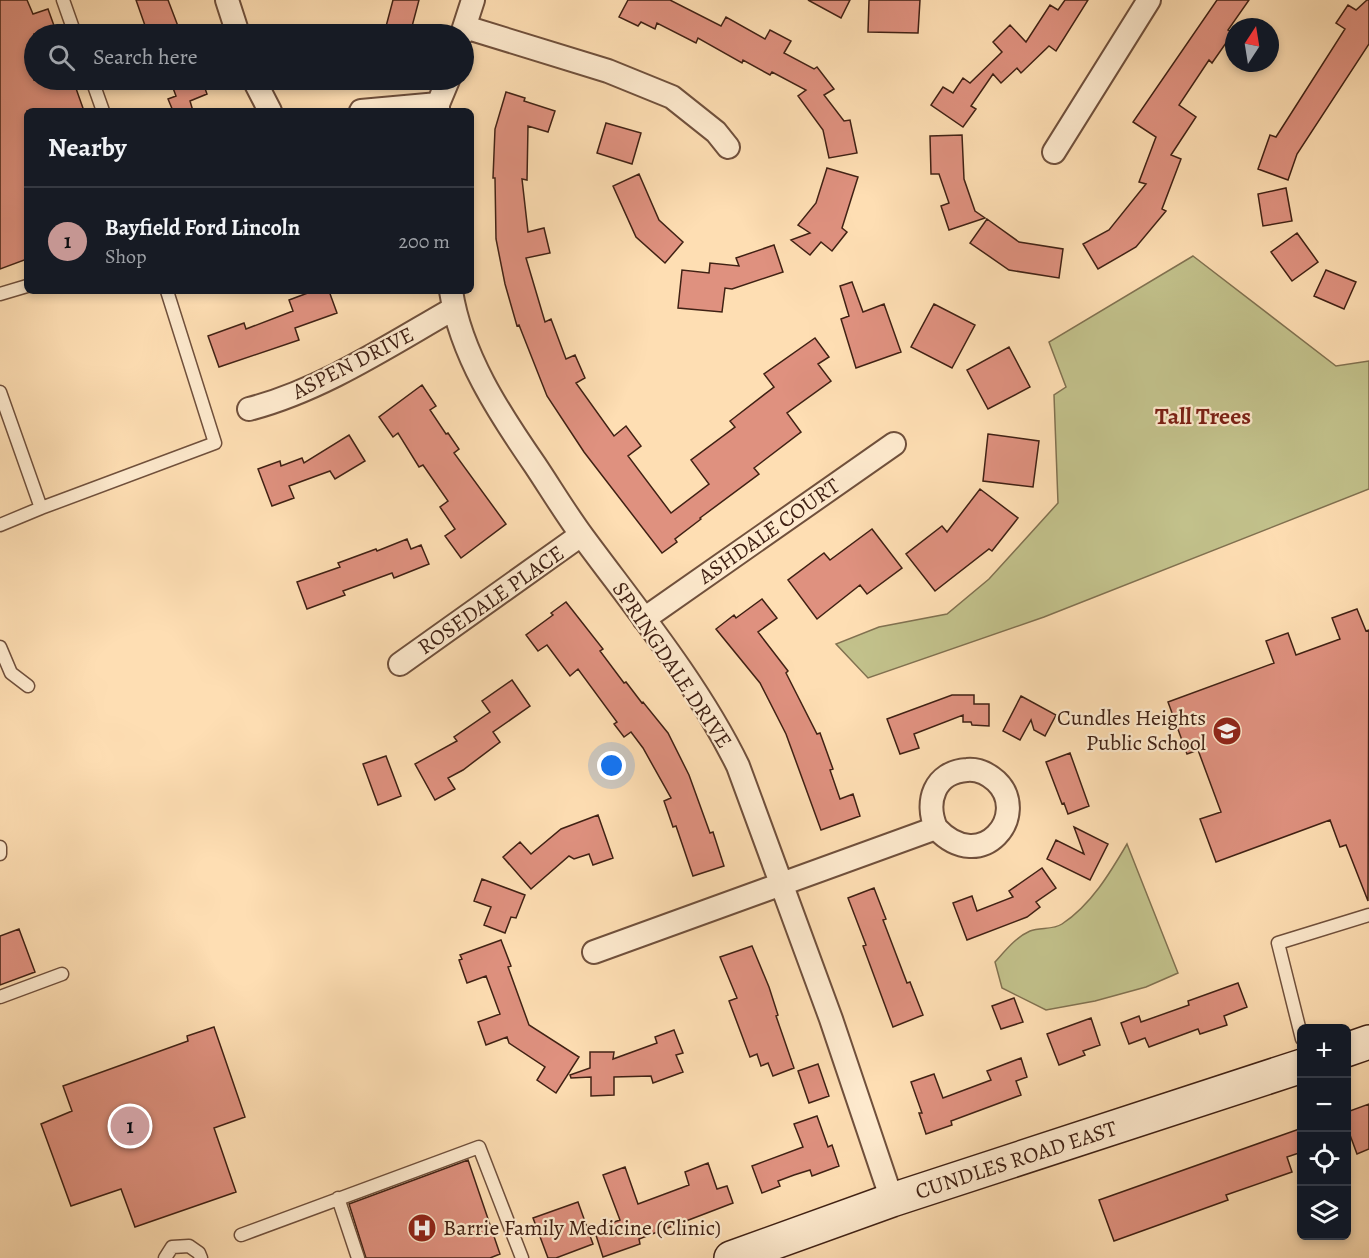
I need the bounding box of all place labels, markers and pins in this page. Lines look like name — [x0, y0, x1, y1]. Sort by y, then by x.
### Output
place label: Cundles Heights Public School — [1057, 703, 1206, 758]
school or university icon: Cundles Heights Public School — [1211, 715, 1243, 747]
pin: 1 — [110, 1104, 150, 1148]
hospital icon: Barrie Family Medicine (Clinic) — [406, 1212, 438, 1244]
place label: Barrie Family Medicine (Clinic) — [443, 1213, 721, 1243]

